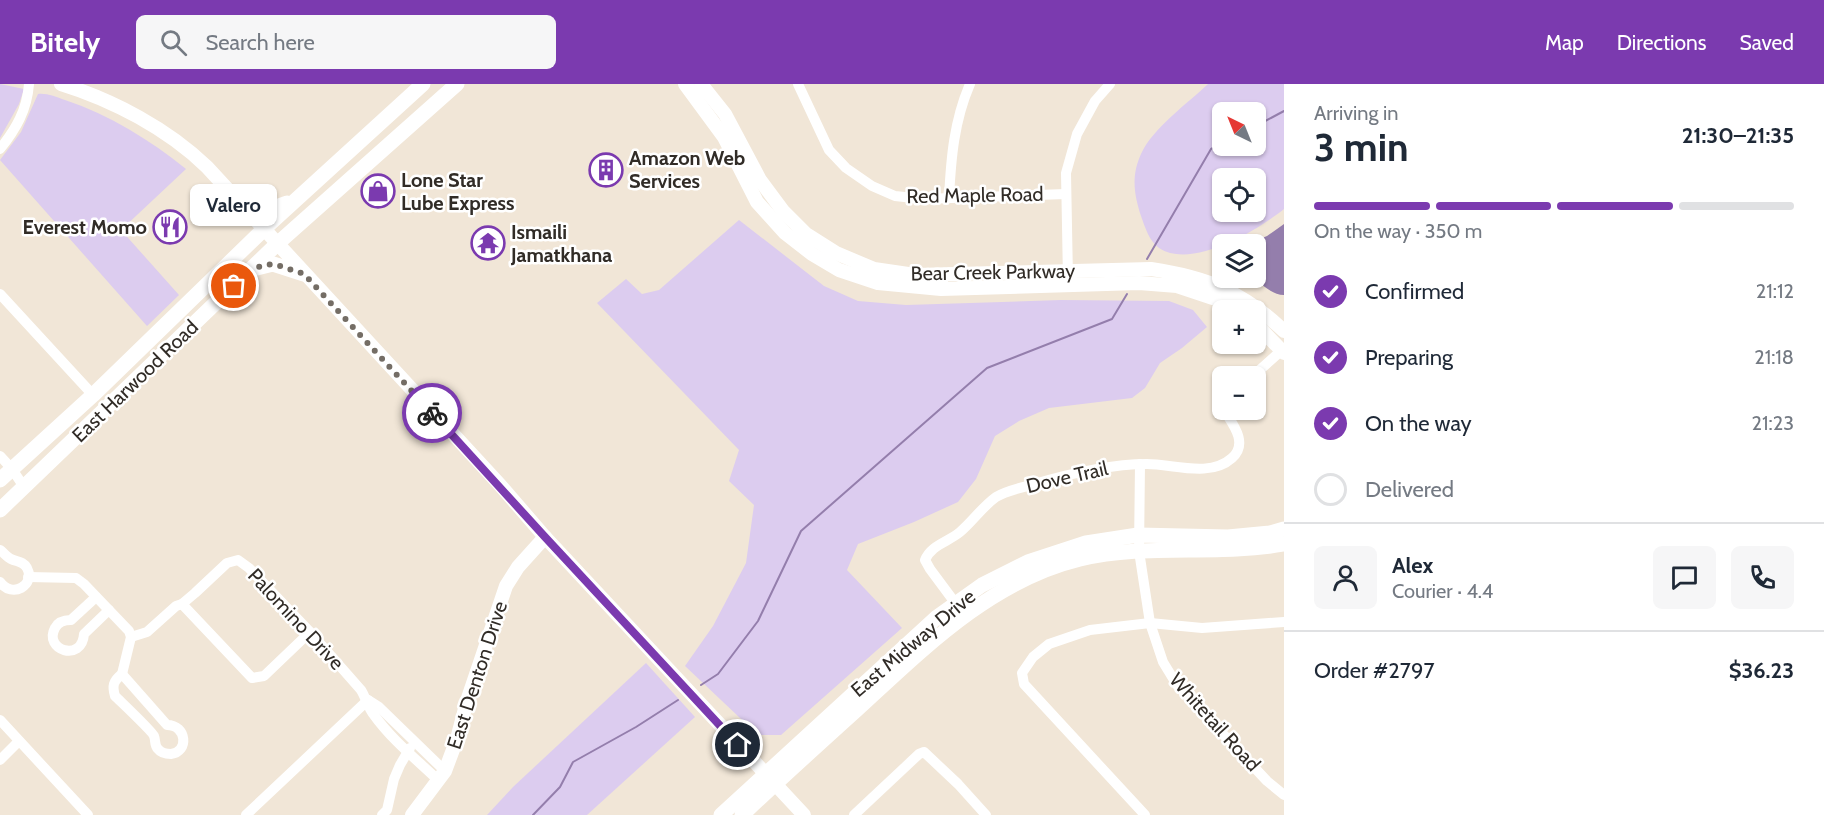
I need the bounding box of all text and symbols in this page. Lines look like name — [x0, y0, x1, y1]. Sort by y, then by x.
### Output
search box — [136, 15, 556, 69]
text: Bitely — [30, 25, 100, 59]
icon: search — [157, 26, 190, 59]
text: Search here — [205, 29, 315, 56]
text: Map — [1545, 30, 1584, 55]
text: Directions — [1617, 30, 1706, 55]
text: Saved — [1739, 30, 1794, 55]
text: Arriving in — [1314, 101, 1398, 125]
north arrow — [1212, 102, 1266, 156]
map controls — [1212, 102, 1266, 420]
text: 21:30–21:35 — [1682, 122, 1794, 149]
text: 3 min — [1314, 123, 1409, 171]
place label: Amazon Web Services — [629, 146, 745, 193]
building icon: Amazon Web Services — [588, 152, 624, 188]
place label: Lone Star Lube Express — [401, 168, 514, 215]
button: locate — [1212, 168, 1266, 222]
shop icon: Lone Star Lube Express — [360, 173, 396, 209]
street label: Red Maple Road — [906, 182, 1044, 208]
callout: Valero — [190, 184, 278, 226]
text: Valero — [206, 193, 261, 217]
restaurant icon: Everest Momo — [152, 209, 188, 245]
place label: Everest Momo — [22, 215, 147, 239]
text: On the way · 350 m — [1314, 219, 1482, 243]
place label: Ismaili Jamatkhana — [510, 220, 612, 267]
temple icon: Ismaili Jamatkhana — [470, 225, 506, 261]
button: layers — [1212, 234, 1266, 288]
street label: Bear Creek Parkway — [911, 259, 1075, 285]
pin — [208, 260, 259, 311]
icon: bag — [217, 269, 250, 302]
icon: check — [1314, 275, 1347, 308]
text: Confirmed — [1365, 278, 1464, 305]
text: 21:12 — [1756, 279, 1794, 303]
button: + — [1212, 300, 1266, 354]
street label: East Harwood Road — [67, 315, 203, 447]
icon: check — [1314, 341, 1347, 374]
text: Preparing — [1365, 344, 1453, 371]
text: 21:18 — [1754, 345, 1794, 369]
button: − — [1212, 366, 1266, 420]
courier — [402, 383, 462, 443]
icon: bike — [416, 397, 449, 430]
icon: check — [1314, 407, 1347, 440]
text: On the way — [1365, 410, 1472, 437]
text: 21:23 — [1752, 411, 1794, 435]
street label: Dove Trail — [1024, 456, 1111, 498]
text: Delivered — [1365, 476, 1454, 503]
button: person — [1314, 546, 1377, 609]
button: chat — [1653, 546, 1716, 609]
button: phone — [1731, 546, 1794, 609]
text: Alex — [1392, 552, 1433, 579]
street label: Palomino Drive — [243, 563, 349, 675]
text: Courier · 4.4 — [1392, 579, 1493, 603]
street label: East Midway Drive — [846, 584, 980, 702]
street label: East Denton Drive — [442, 598, 512, 752]
text: Order #2797 — [1314, 657, 1434, 684]
text: $36.23 — [1729, 657, 1794, 684]
street label: Whitetail Road — [1165, 668, 1265, 776]
pin — [712, 719, 763, 770]
icon: home — [721, 728, 754, 761]

